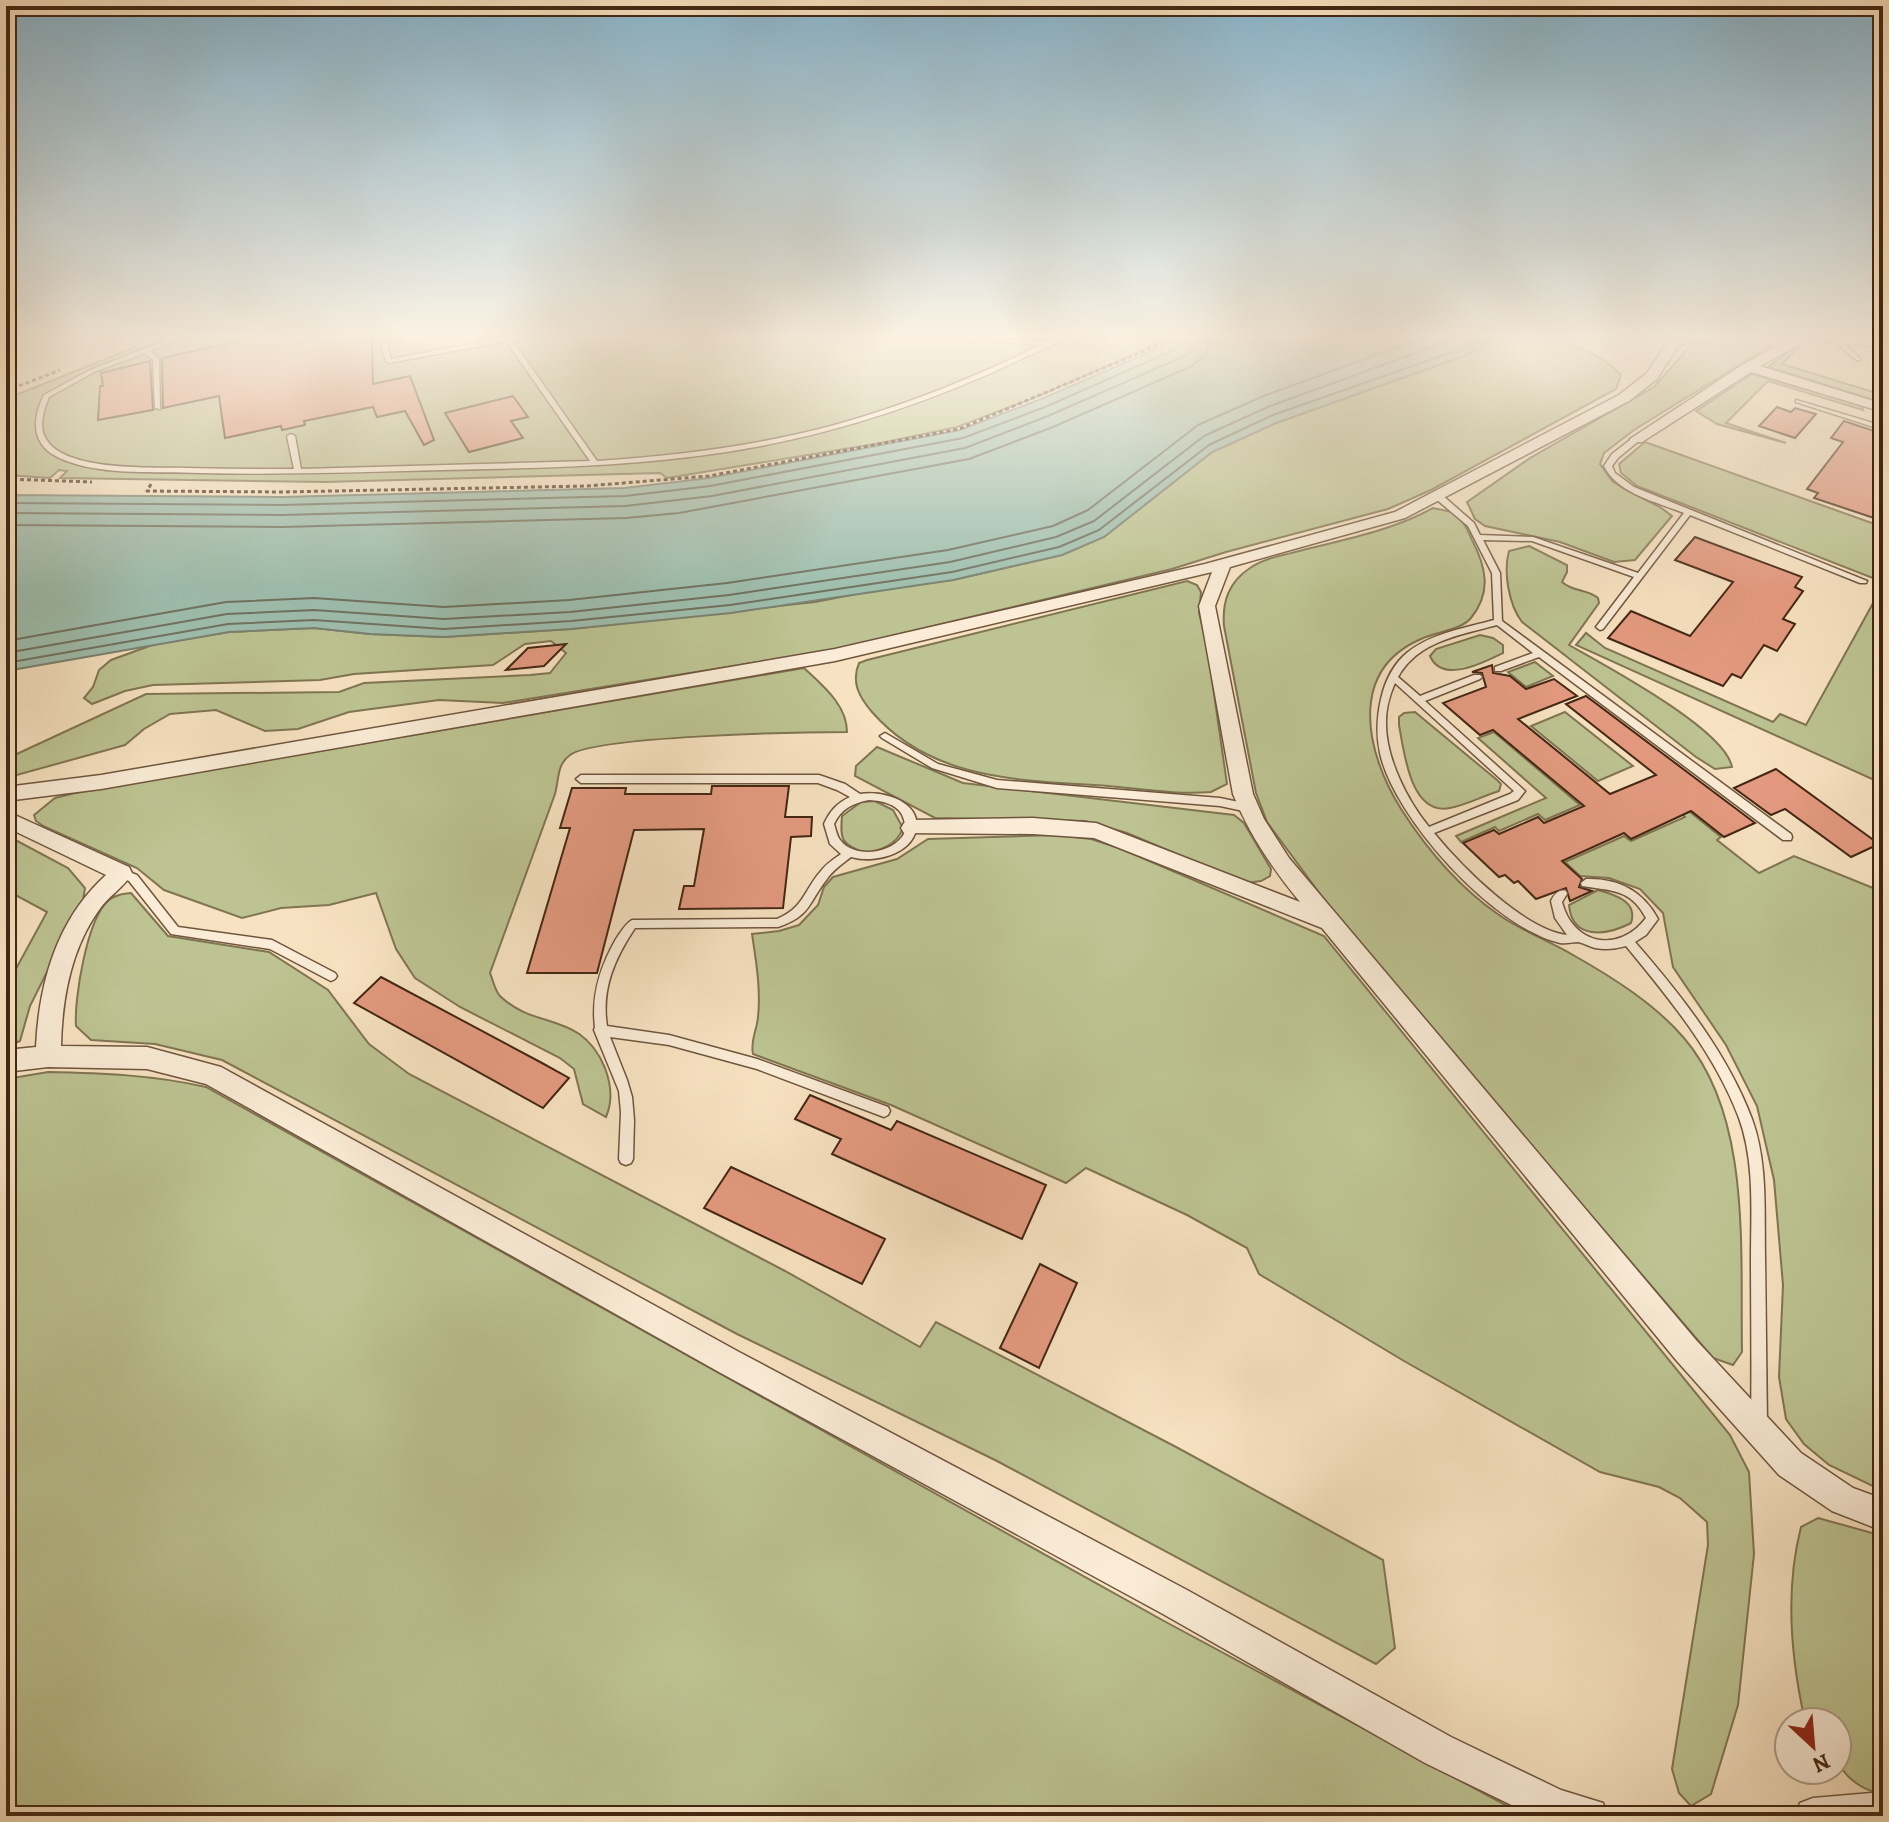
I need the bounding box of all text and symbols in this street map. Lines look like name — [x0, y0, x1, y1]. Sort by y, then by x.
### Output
north arrow — [1773, 1706, 1853, 1786]
text: N — [1808, 1746, 1835, 1780]

